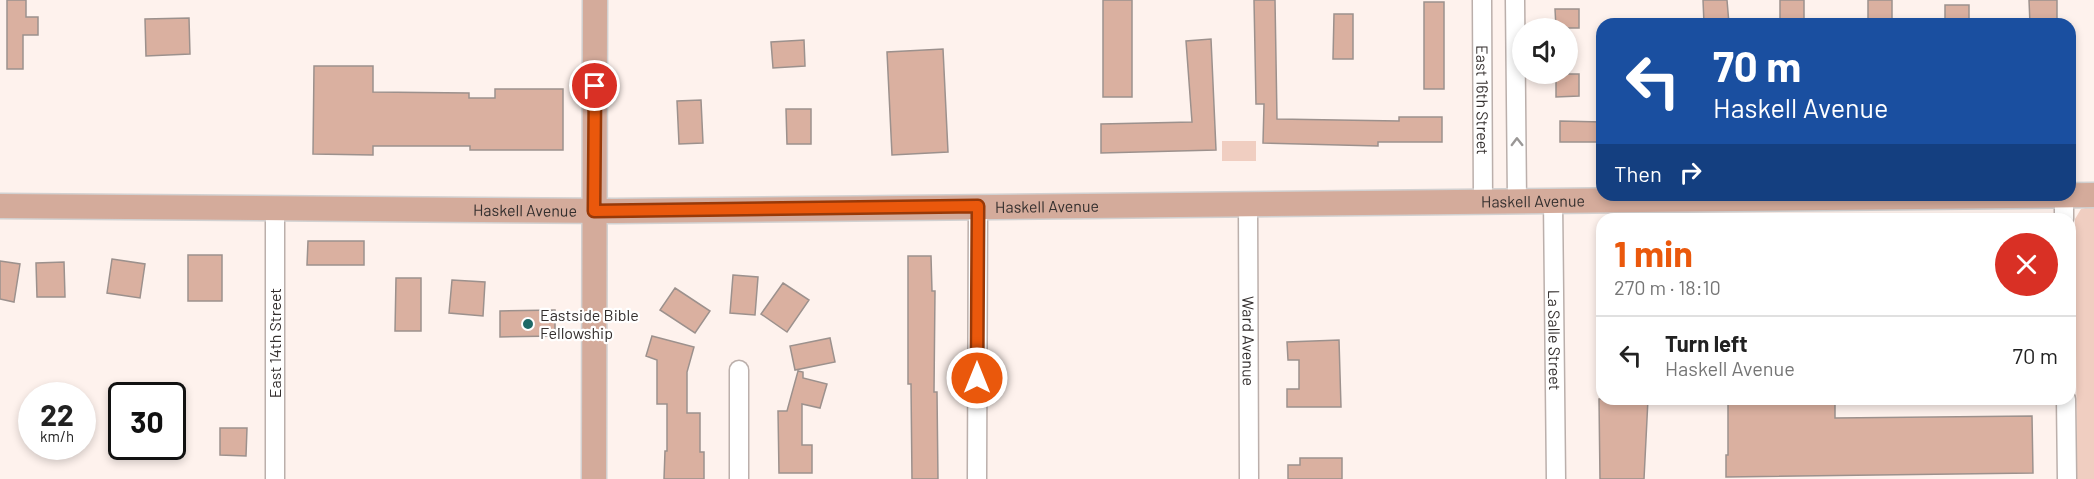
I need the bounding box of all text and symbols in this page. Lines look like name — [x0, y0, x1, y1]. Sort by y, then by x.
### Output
map controls — [1512, 18, 1578, 84]
button: sound — [1512, 18, 1578, 84]
text: 70 m — [1713, 40, 1801, 90]
icon: left — [1614, 42, 1692, 120]
street label: East 16th Street — [1473, 45, 1493, 155]
pin — [569, 60, 620, 111]
icon: arrive — [578, 69, 611, 102]
text: Haskell Avenue — [1713, 91, 1888, 123]
one-way arrow — [1511, 137, 1523, 146]
icon: right — [1674, 156, 1707, 189]
text: Then — [1614, 160, 1662, 186]
street label: Haskell Avenue — [1481, 191, 1585, 211]
street label: Haskell Avenue — [995, 196, 1099, 216]
street label: Haskell Avenue — [473, 200, 577, 220]
text: 1 min — [1614, 231, 1693, 274]
button: close — [1995, 233, 2058, 296]
text: 270 m · 18:10 — [1614, 275, 1721, 299]
street label: East 14th Street — [265, 288, 284, 398]
street label: La Salle Street — [1545, 289, 1565, 390]
street label: Ward Avenue — [1239, 296, 1259, 386]
place label: Eastside Bible Fellowship — [540, 305, 639, 342]
marker: Eastside Bible Fellowship — [521, 317, 535, 331]
text: Turn left — [1665, 330, 1748, 356]
icon: left — [1614, 339, 1647, 372]
text: 70 m — [2013, 342, 2058, 368]
position arrow — [945, 346, 1009, 410]
text: Haskell Avenue — [1665, 356, 1795, 380]
speed limit sign: 30 — [108, 382, 186, 460]
text: 22 — [40, 396, 74, 432]
text: km/h — [40, 427, 74, 445]

